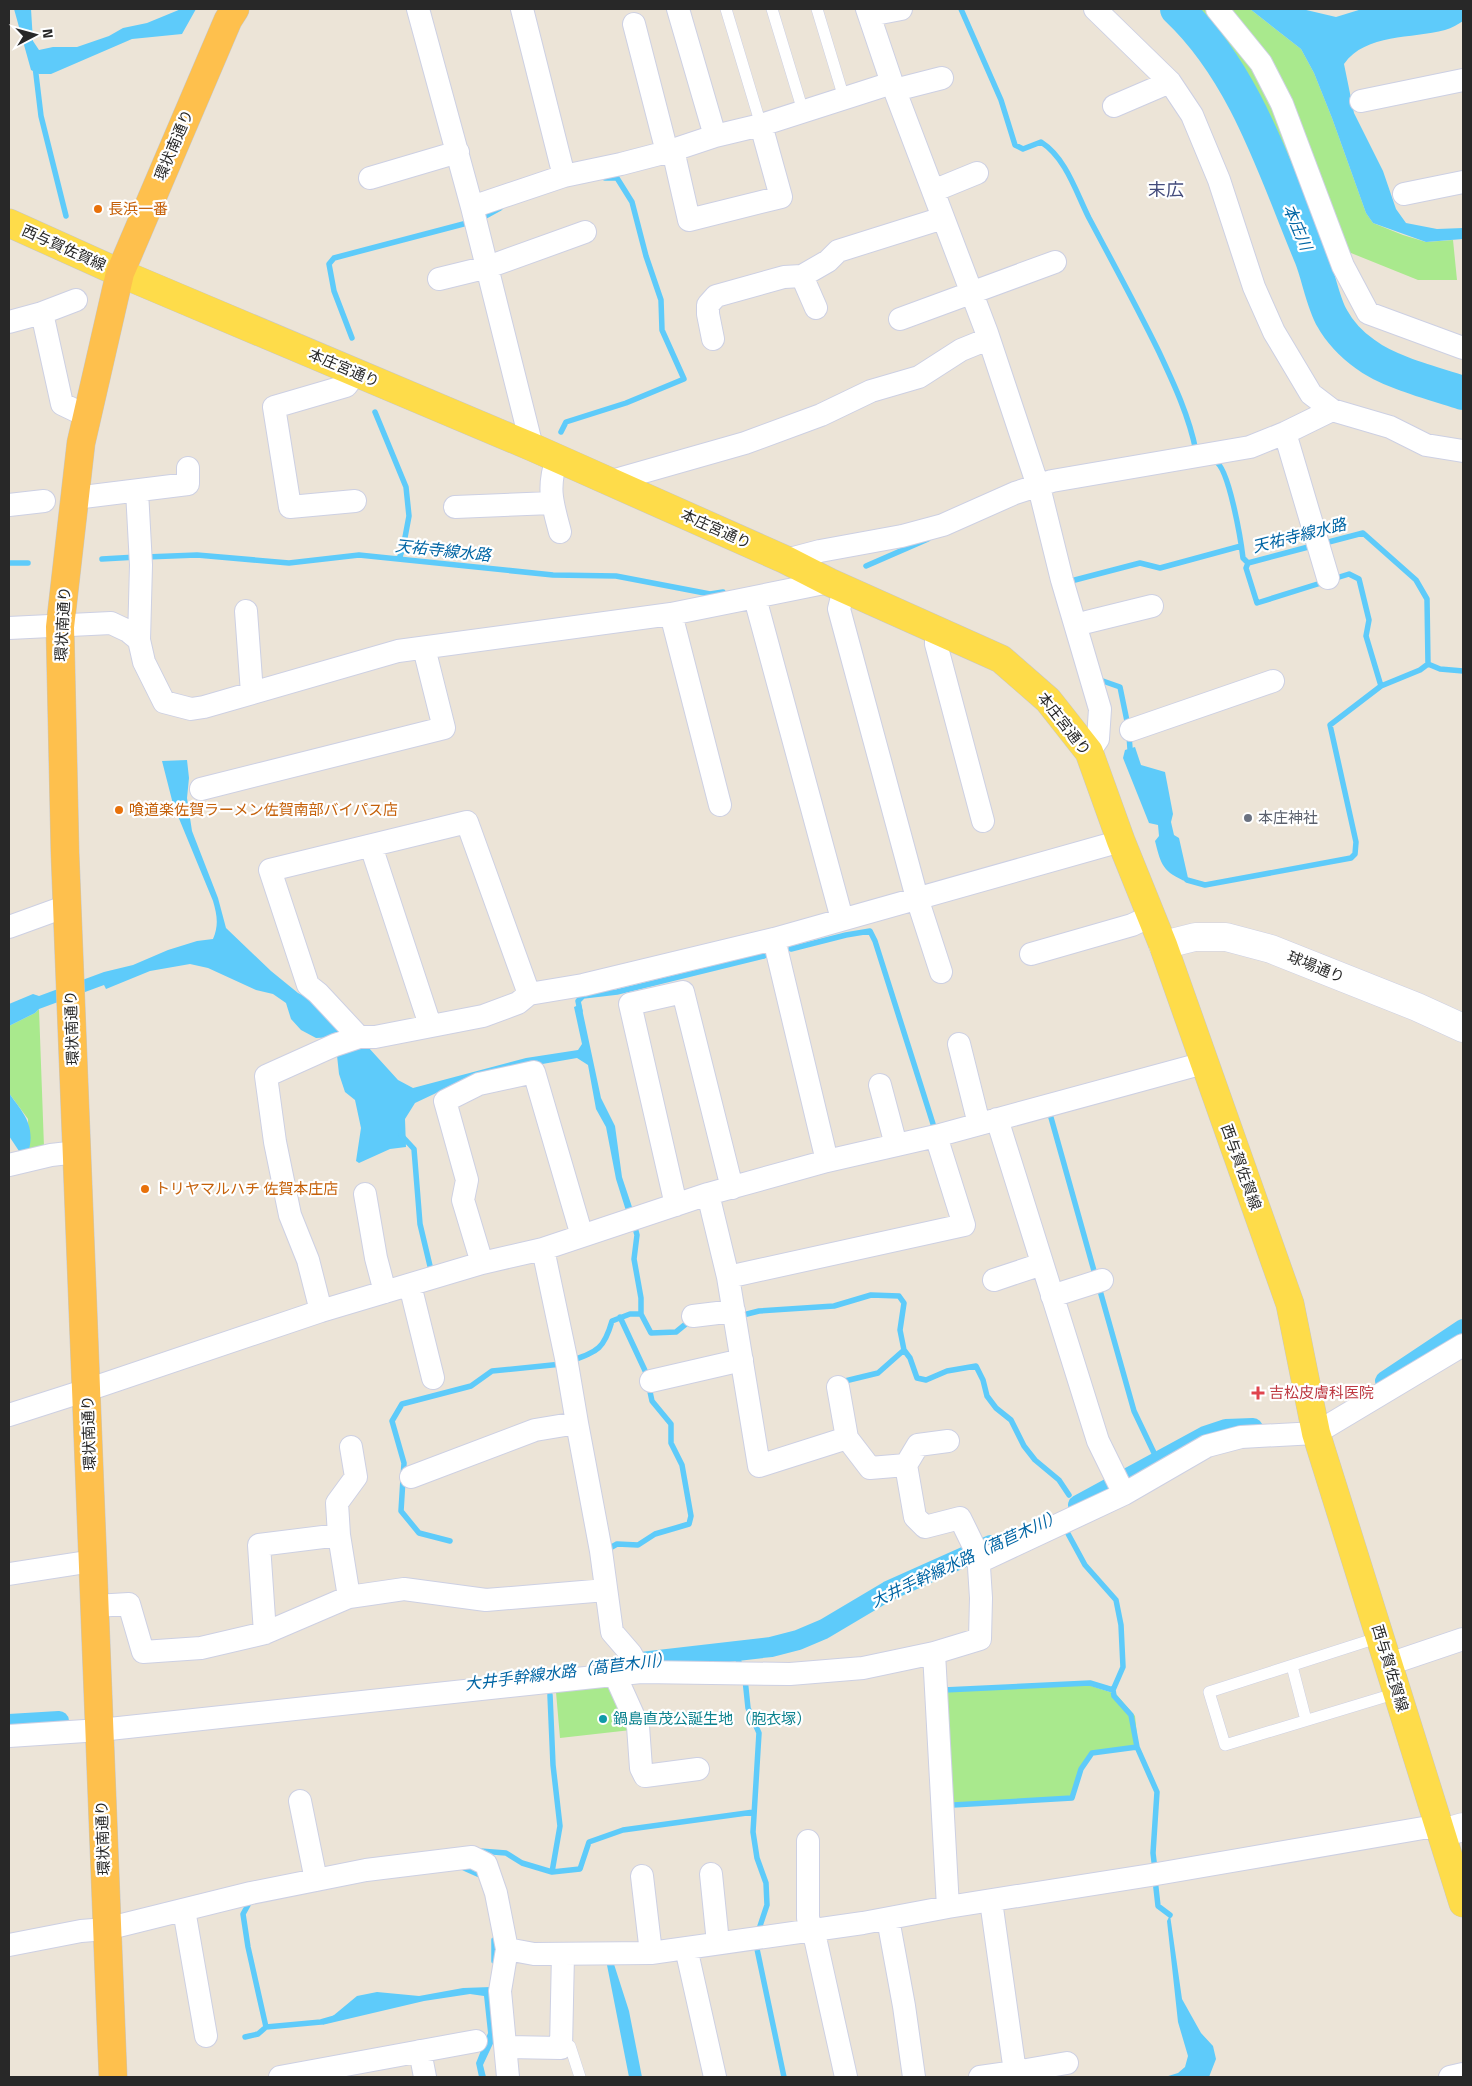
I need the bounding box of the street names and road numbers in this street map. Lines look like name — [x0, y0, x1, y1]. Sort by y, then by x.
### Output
street label: 環状南通り — [148, 106, 199, 184]
street label: 西与賀佐賀線 — [18, 219, 110, 276]
street label: 本庄宮通り — [305, 342, 383, 393]
street label: 本庄宮通り — [677, 503, 755, 554]
street label: 環状南通り — [49, 586, 76, 662]
street label: 本庄宮通り — [1032, 687, 1097, 760]
street label: 球場通り — [1284, 945, 1348, 988]
street label: 環状南通り — [59, 990, 84, 1066]
street label: 西与賀佐賀線 — [1215, 1121, 1268, 1213]
street label: 環状南通り — [76, 1395, 101, 1471]
street label: 西与賀佐賀線 — [1366, 1621, 1415, 1714]
street label: 環状南通り — [90, 1800, 115, 1876]

